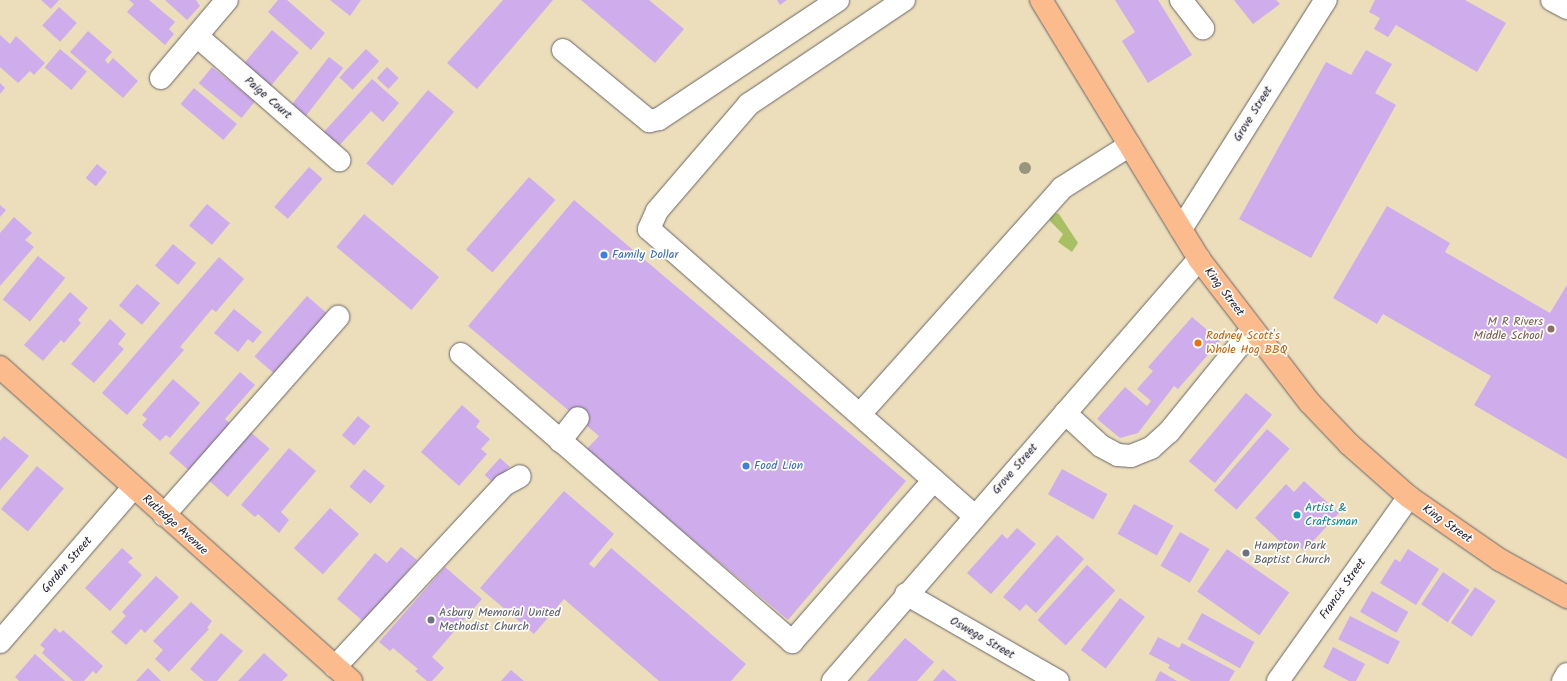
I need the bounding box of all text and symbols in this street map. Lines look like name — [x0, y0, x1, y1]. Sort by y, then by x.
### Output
street label: Paige Court — [241, 74, 295, 122]
street label: Grove Street — [1230, 84, 1276, 144]
place label: Family Dollar — [612, 248, 678, 262]
marker: Family Dollar — [599, 250, 609, 260]
street label: King Street — [1201, 265, 1247, 319]
place label: M R Rivers Middle School — [1474, 315, 1543, 343]
marker: M R Rivers Middle School — [1546, 324, 1556, 334]
place label: Rodney Scott's Whole Hog BBQ — [1206, 329, 1287, 357]
marker: Rodney Scott's Whole Hog BBQ — [1193, 338, 1203, 348]
street label: Grove Street — [989, 441, 1041, 497]
place label: Food Lion — [754, 459, 803, 473]
marker: Food Lion — [741, 461, 751, 471]
street label: Rutledge Avenue — [139, 492, 211, 558]
place label: Artist & Craftsman — [1305, 501, 1358, 529]
street label: King Street — [1419, 502, 1475, 546]
marker: Artist & Craftsman — [1292, 510, 1302, 520]
street label: Gordon Street — [39, 534, 95, 596]
place label: Hampton Park Baptist Church — [1254, 539, 1330, 567]
marker: Hampton Park Baptist Church — [1241, 548, 1251, 558]
street label: Francis Street — [1317, 556, 1369, 622]
place label: Asbury Memorial United Methodist Church — [439, 606, 560, 634]
street label: Oswego Street — [947, 614, 1017, 662]
marker: Asbury Memorial United Methodist Church — [426, 615, 436, 625]

